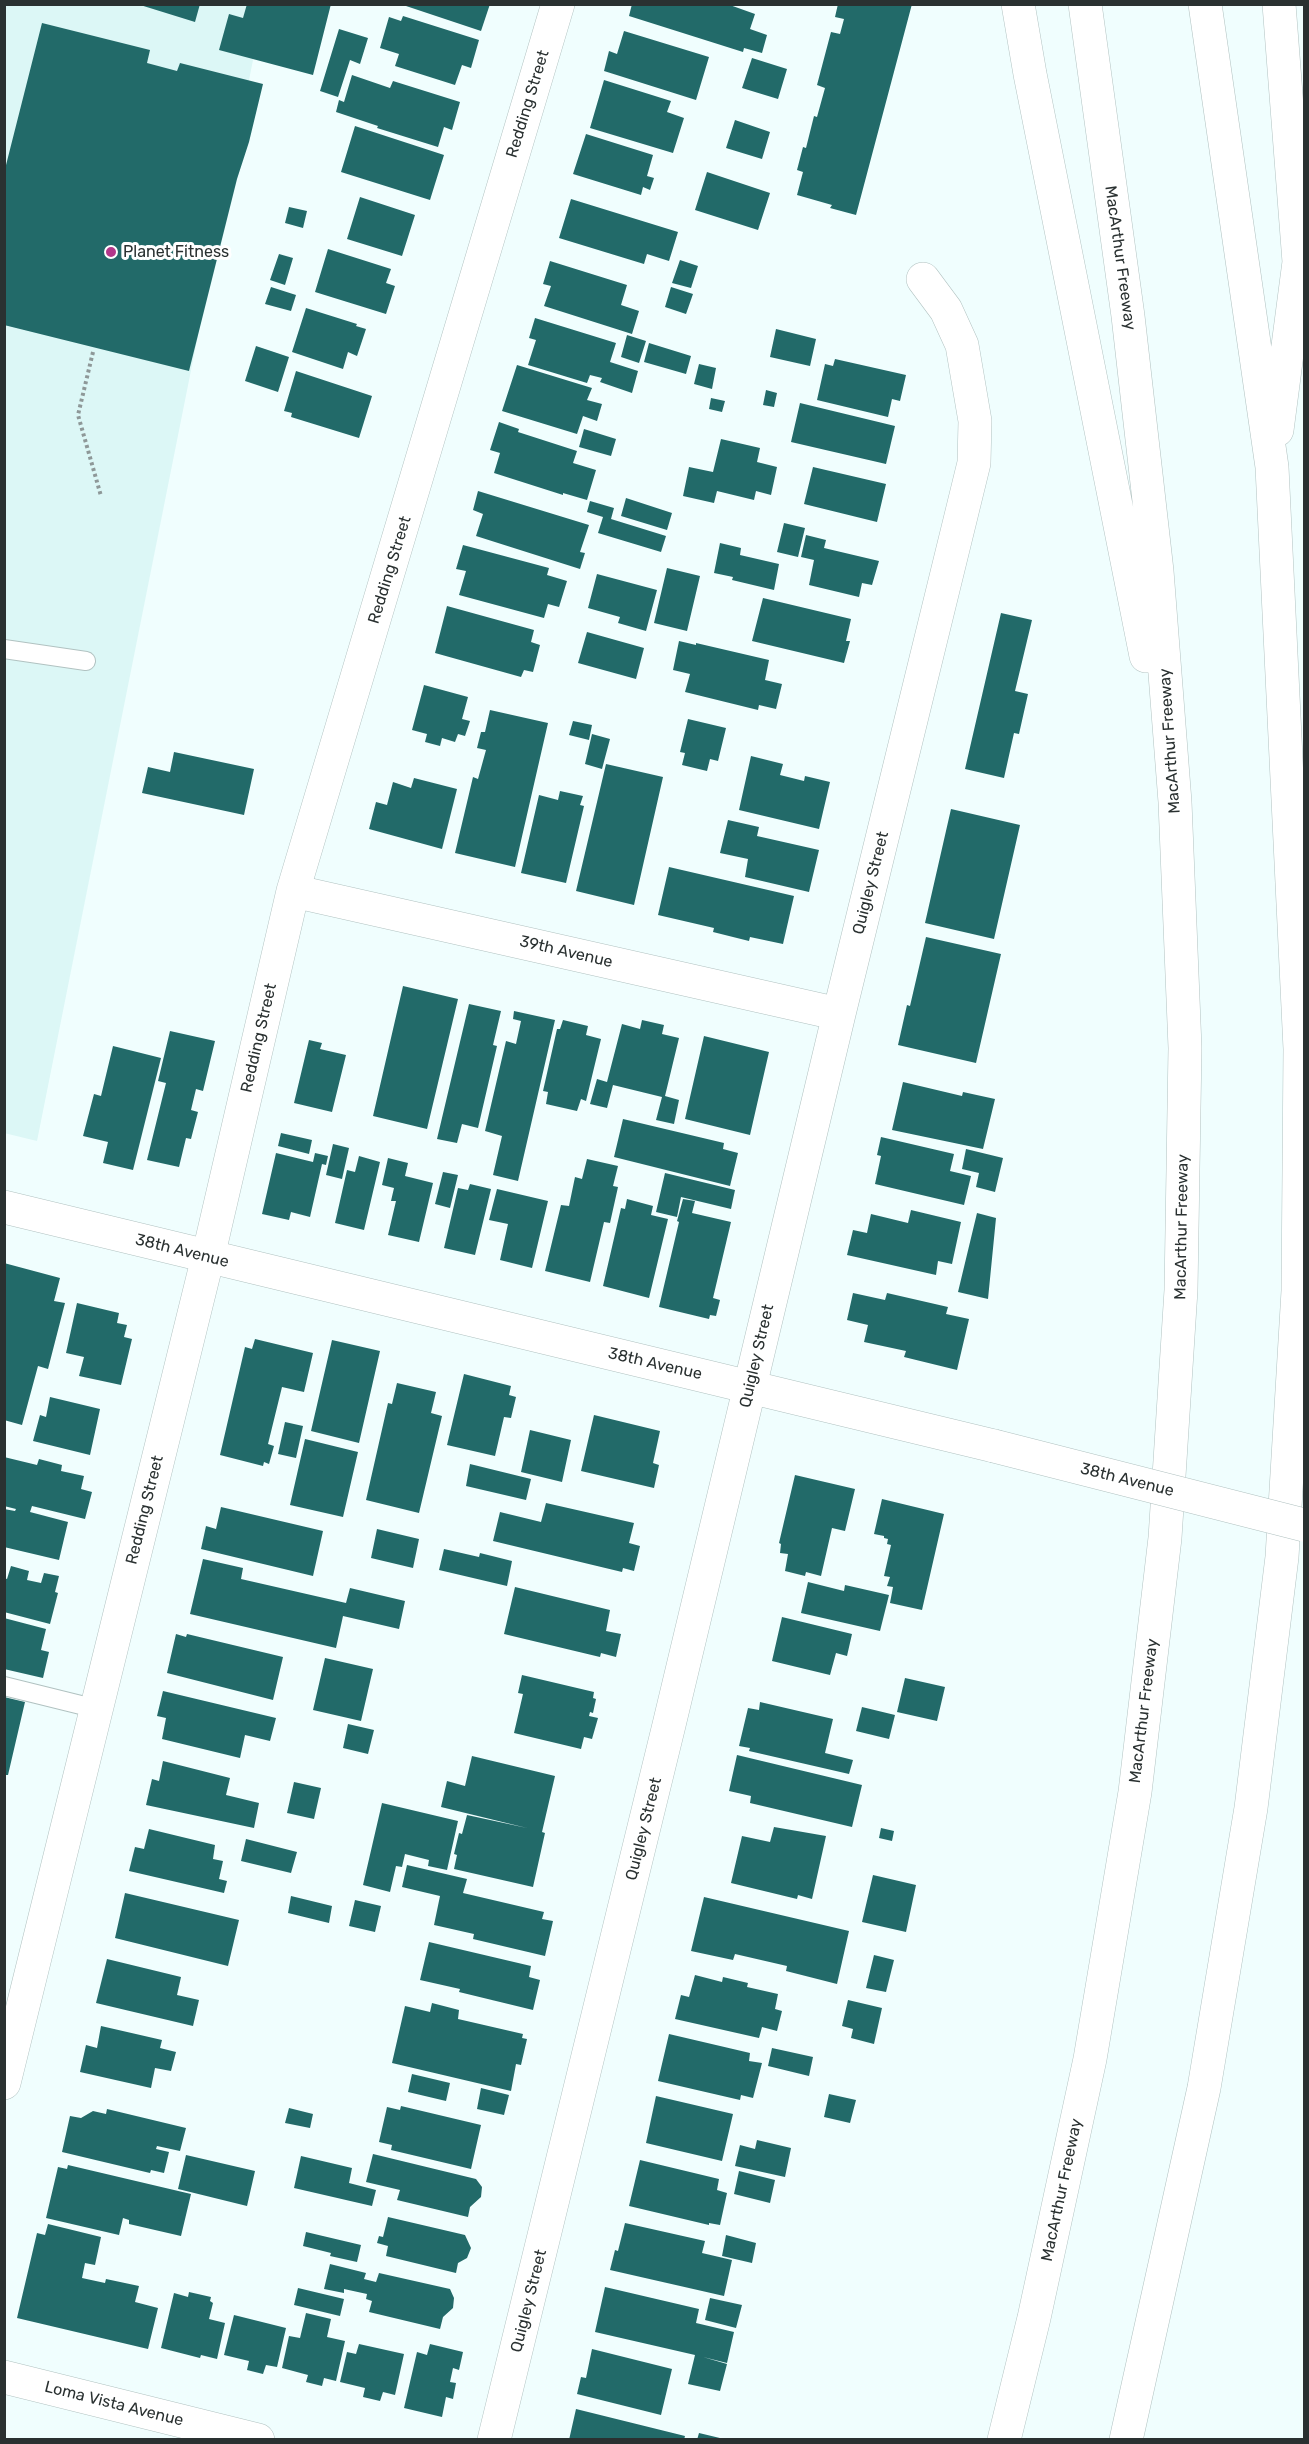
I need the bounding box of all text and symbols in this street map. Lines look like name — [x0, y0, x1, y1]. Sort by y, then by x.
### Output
street label: Redding Street — [502, 48, 554, 160]
street label: MacArthur Freeway — [1100, 185, 1140, 331]
place label: Planet Fitness — [123, 242, 229, 262]
marker: Planet Fitness — [104, 245, 118, 259]
street label: Redding Street — [364, 514, 416, 626]
street label: MacArthur Freeway — [1155, 668, 1185, 814]
street label: Quigley Street — [849, 830, 893, 936]
street label: 39th Avenue — [518, 932, 614, 972]
street label: Redding Street — [237, 981, 281, 1095]
street label: MacArthur Freeway — [1171, 1154, 1193, 1300]
street label: 38th Avenue — [133, 1230, 231, 1272]
street label: Quigley Street — [736, 1302, 778, 1410]
street label: 38th Avenue — [606, 1344, 704, 1384]
street label: Redding Street — [122, 1453, 168, 1567]
street label: 38th Avenue — [1078, 1459, 1176, 1501]
street label: MacArthur Freeway — [1126, 1638, 1162, 1784]
street label: Quigley Street — [622, 1776, 666, 1882]
street label: MacArthur Freeway — [1037, 2117, 1087, 2263]
street label: Quigley Street — [507, 2248, 551, 2354]
street label: Loma Vista Avenue — [43, 2377, 185, 2431]

